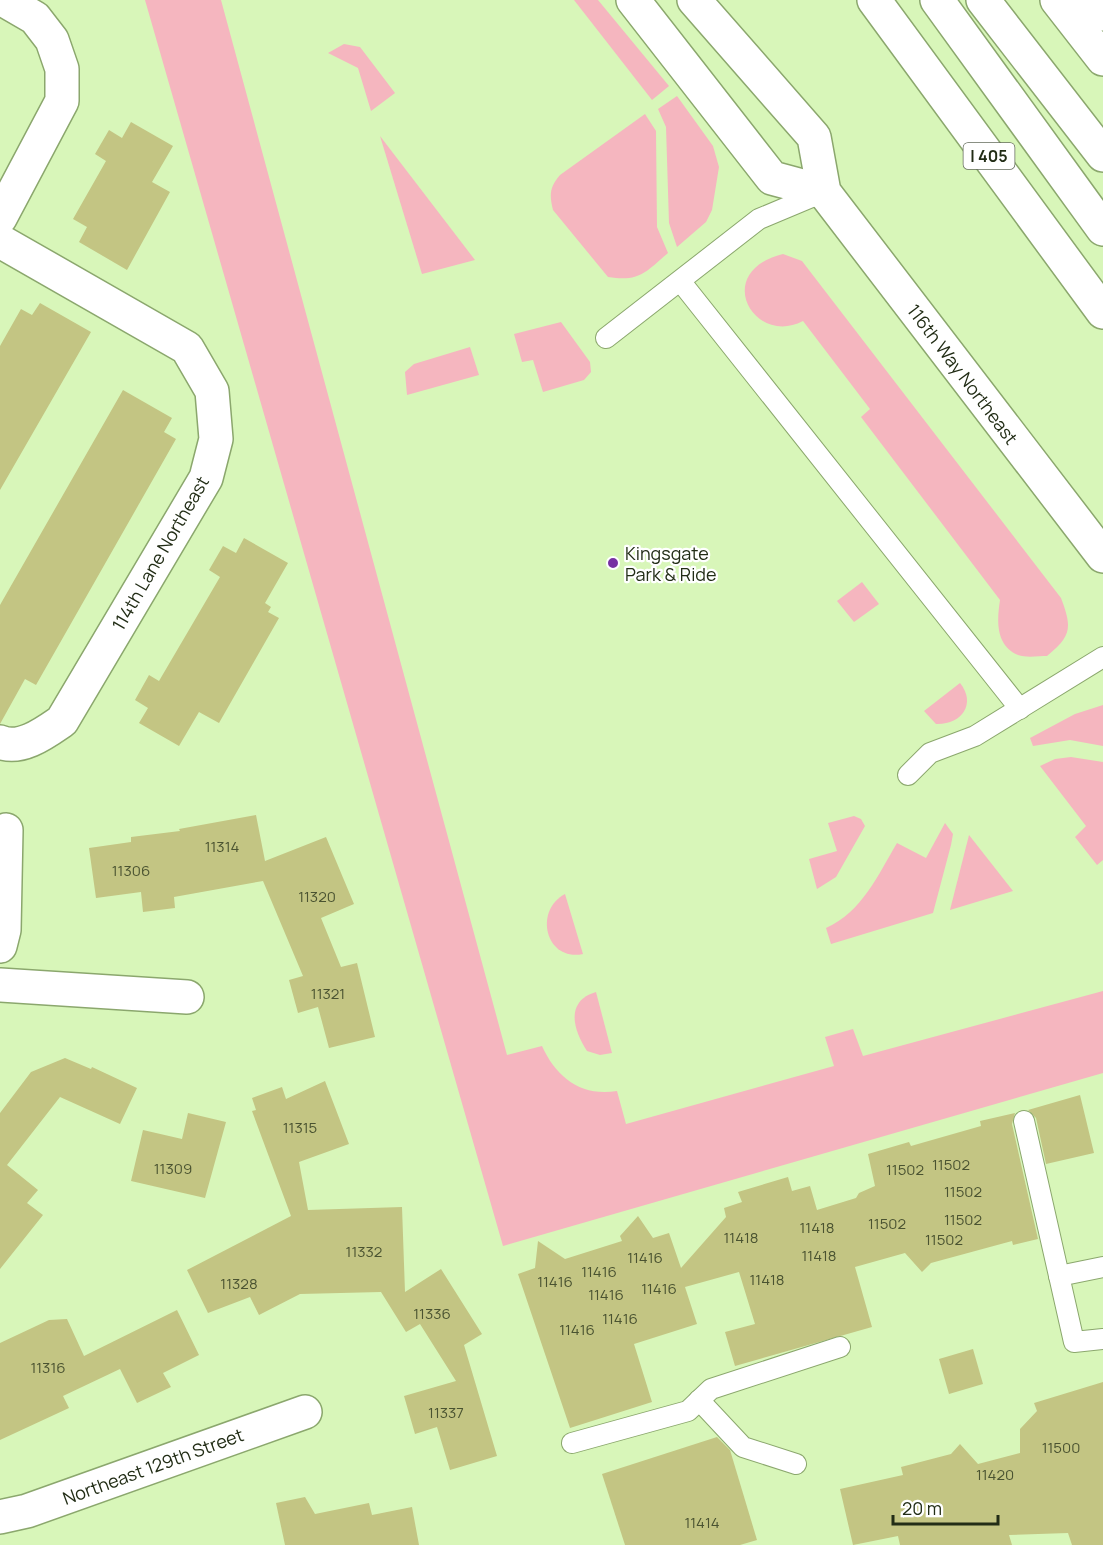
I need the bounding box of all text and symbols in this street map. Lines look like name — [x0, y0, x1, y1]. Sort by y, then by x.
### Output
road number: I 405 — [964, 143, 1014, 169]
street label: 116th Way Northeast — [902, 299, 1024, 449]
street label: 114th Lane Northeast — [106, 471, 214, 635]
place label: Kingsgate Park & Ride — [625, 541, 717, 586]
marker: Kingsgate Park & Ride — [606, 556, 620, 570]
house number: 11314 — [205, 836, 240, 857]
house number: 11306 — [112, 860, 150, 881]
house number: 11320 — [298, 886, 336, 907]
house number: 11321 — [311, 983, 345, 1004]
house number: 11315 — [283, 1117, 317, 1138]
house number: 11502 — [932, 1154, 970, 1175]
house number: 11309 — [154, 1158, 192, 1179]
house number: 11502 — [886, 1159, 924, 1180]
house number: 11502 — [944, 1181, 982, 1202]
house number: 11502 — [944, 1209, 982, 1230]
house number: 11502 — [868, 1213, 906, 1234]
house number: 11418 — [799, 1217, 835, 1238]
house number: 11418 — [723, 1227, 759, 1248]
house number: 11502 — [925, 1229, 963, 1250]
house number: 11332 — [346, 1241, 382, 1262]
house number: 11418 — [801, 1245, 837, 1266]
house number: 11416 — [627, 1247, 663, 1268]
house number: 11416 — [581, 1261, 617, 1282]
house number: 11418 — [749, 1269, 785, 1290]
house number: 11416 — [537, 1271, 573, 1292]
house number: 11328 — [220, 1273, 258, 1294]
house number: 11416 — [641, 1278, 677, 1299]
house number: 11416 — [588, 1284, 624, 1305]
house number: 11336 — [413, 1303, 451, 1324]
house number: 11416 — [602, 1308, 638, 1329]
house number: 11416 — [559, 1319, 595, 1340]
house number: 11316 — [30, 1357, 66, 1378]
house number: 11337 — [428, 1402, 464, 1423]
street label: Northeast 129th Street — [59, 1422, 247, 1510]
house number: 11500 — [1042, 1437, 1080, 1458]
house number: 11420 — [976, 1464, 1014, 1485]
scale bar — [893, 1488, 998, 1526]
text: 20 m — [902, 1496, 942, 1520]
house number: 11414 — [684, 1512, 720, 1533]

